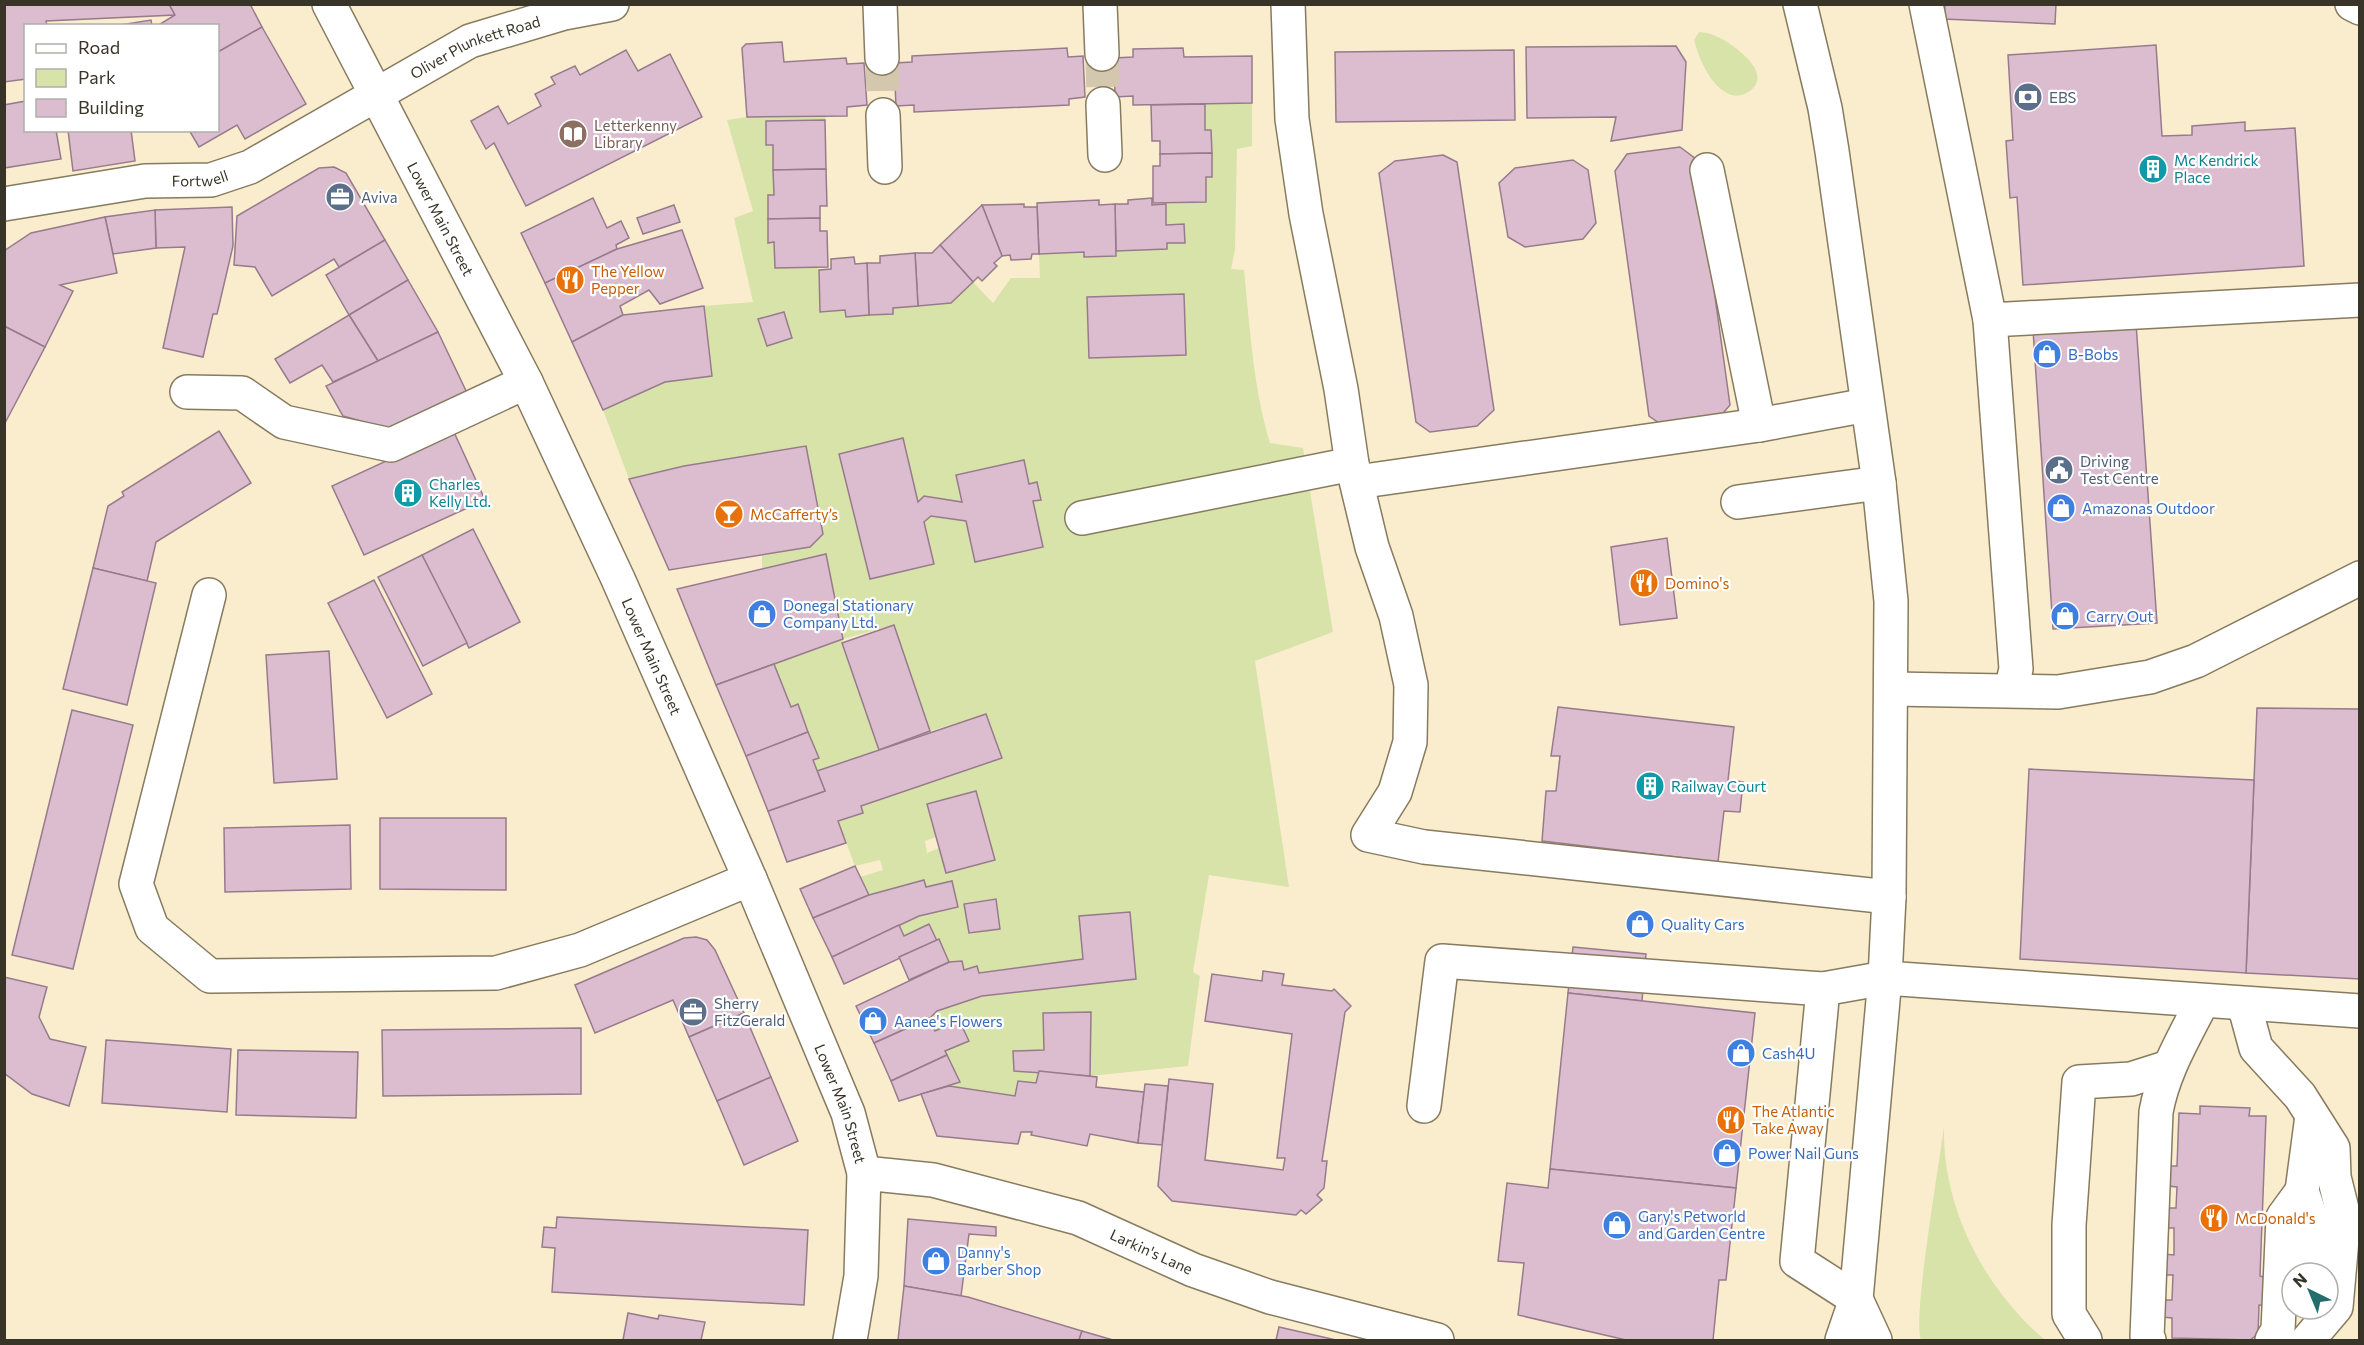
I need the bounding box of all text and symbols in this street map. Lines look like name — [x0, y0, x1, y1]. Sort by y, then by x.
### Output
street label: Oliver Plunkett Road — [407, 12, 542, 82]
legend — [24, 24, 219, 132]
text: Road — [78, 36, 120, 58]
text: Park — [78, 66, 116, 88]
bank icon: EBS — [2012, 81, 2044, 113]
place label: EBS — [2049, 88, 2077, 106]
text: Building — [78, 96, 144, 118]
place label: Letterkenny Library — [594, 116, 677, 151]
library icon: Letterkenny Library — [557, 118, 589, 150]
place label: Mc Kendrick Place — [2174, 151, 2259, 186]
building icon: Mc Kendrick Place — [2137, 153, 2169, 185]
street label: Lower Main Street — [404, 159, 478, 279]
street label: Fortwell — [172, 166, 230, 190]
office icon: Aviva — [324, 181, 356, 213]
place label: Aviva — [361, 188, 398, 206]
place label: The Yellow Pepper — [591, 262, 665, 297]
restaurant icon: The Yellow Pepper — [554, 264, 586, 296]
shop icon: B-Bobs — [2031, 338, 2063, 370]
place label: B-Bobs — [2068, 345, 2118, 363]
place label: Driving Test Centre — [2080, 452, 2159, 487]
public building icon: Driving Test Centre — [2043, 454, 2075, 486]
place label: Charles Kelly Ltd. — [429, 475, 491, 510]
building icon: Charles Kelly Ltd. — [392, 477, 424, 509]
shop icon: Amazonas Outdoor — [2045, 492, 2077, 524]
bar icon: McCafferty’s — [713, 498, 745, 530]
place label: Amazonas Outdoor — [2082, 499, 2215, 517]
place label: McCafferty’s — [750, 505, 838, 523]
restaurant icon: Domino's — [1628, 567, 1660, 599]
place label: Domino's — [1665, 574, 1730, 592]
street label: Lower Main Street — [618, 595, 686, 717]
place label: Donegal Stationary Company Ltd. — [783, 596, 914, 631]
shop icon: Donegal Stationary Company Ltd. — [746, 598, 778, 630]
shop icon: Carry Out — [2049, 600, 2081, 632]
place label: Carry Out — [2086, 607, 2154, 625]
building icon: Railway Court — [1634, 770, 1666, 802]
place label: Railway Court — [1671, 777, 1766, 795]
shop icon: Quality Cars — [1624, 908, 1656, 940]
place label: Quality Cars — [1661, 915, 1745, 933]
place label: Sherry FitzGerald — [714, 994, 785, 1029]
office icon: Sherry FitzGerald — [677, 996, 709, 1028]
shop icon: Aanee's Flowers — [857, 1005, 889, 1037]
place label: Aanee's Flowers — [894, 1012, 1003, 1030]
shop icon: Cash4U — [1725, 1037, 1757, 1069]
street label: Lower Main Street — [811, 1041, 870, 1165]
place label: Cash4U — [1762, 1044, 1816, 1062]
place label: The Atlantic Take Away — [1752, 1102, 1835, 1137]
restaurant icon: The Atlantic Take Away — [1715, 1104, 1747, 1136]
shop icon: Power Nail Guns — [1711, 1137, 1743, 1169]
place label: Power Nail Guns — [1748, 1144, 1859, 1162]
restaurant icon: McDonald's — [2198, 1202, 2230, 1234]
place label: Gary's Petworld and Garden Centre — [1638, 1207, 1765, 1242]
shop icon: Gary's Petworld and Garden Centre — [1601, 1209, 1633, 1241]
place label: McDonald's — [2235, 1209, 2316, 1227]
street label: Larkin's Lane — [1107, 1225, 1196, 1278]
place label: Danny's Barber Shop — [957, 1243, 1042, 1278]
shop icon: Danny's Barber Shop — [920, 1245, 952, 1277]
north arrow — [2280, 1261, 2340, 1321]
text: N — [2289, 1269, 2310, 1291]

